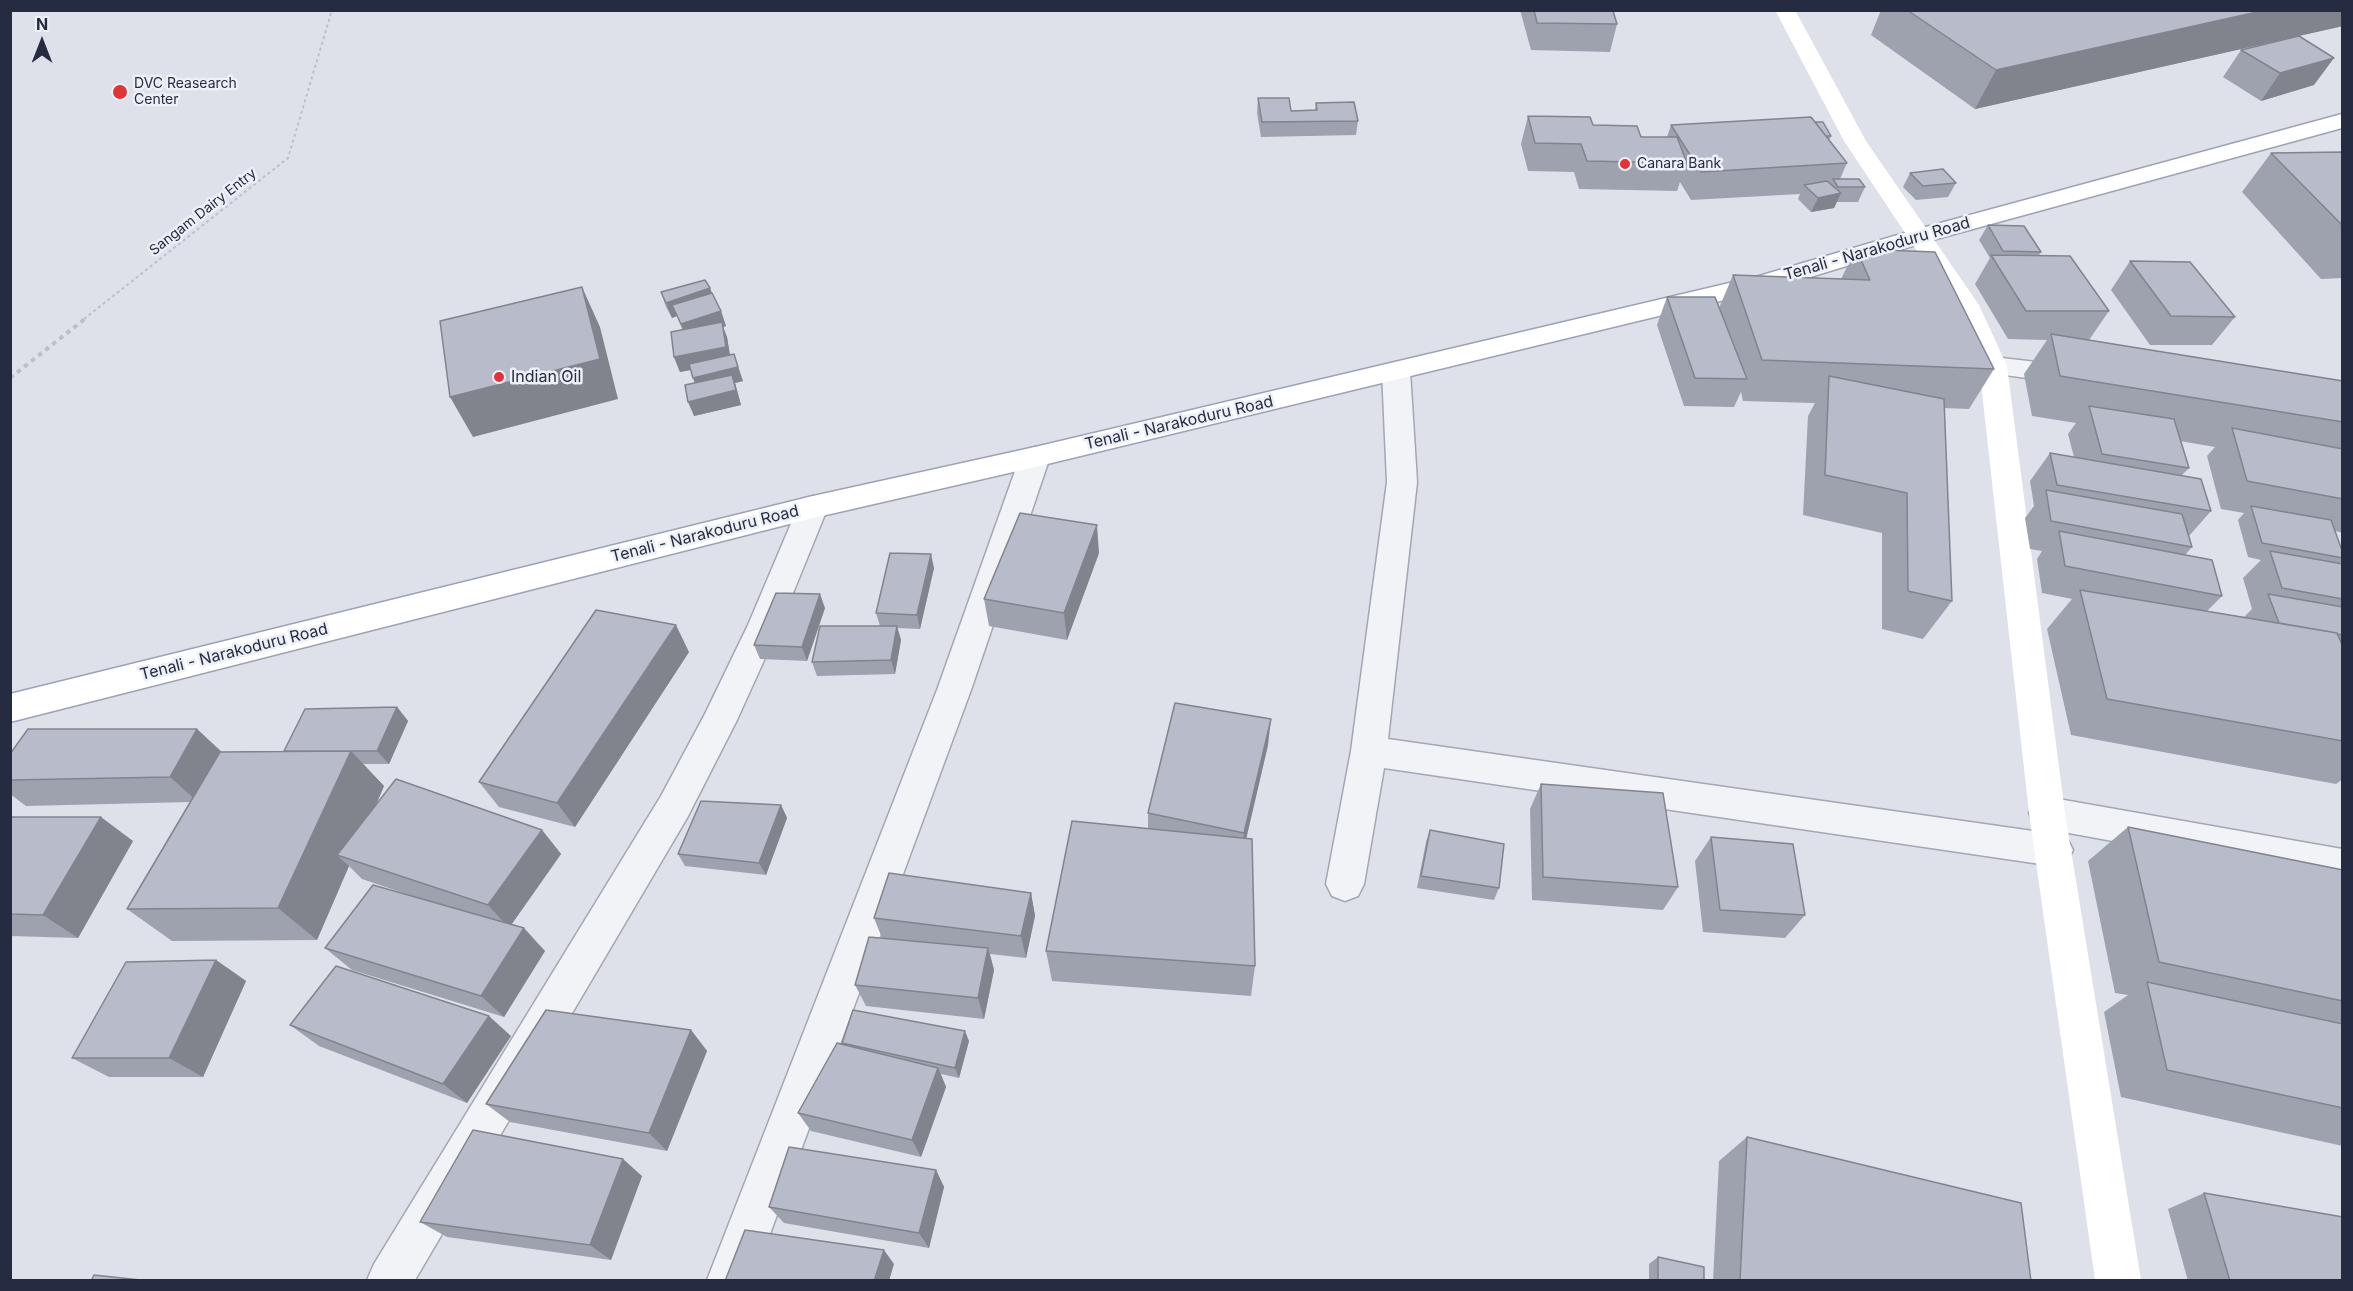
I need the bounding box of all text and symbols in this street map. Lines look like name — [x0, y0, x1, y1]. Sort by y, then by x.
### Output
north arrow — [12, 12, 72, 72]
text: N — [36, 14, 48, 34]
place label: DVC Reasearch Center — [134, 76, 237, 108]
marker: DVC Reasearch Center — [111, 83, 129, 101]
place label: Canara Bank — [1637, 156, 1721, 172]
marker: Canara Bank — [1618, 157, 1632, 171]
street label: Sangam Dairy Entry — [146, 165, 260, 259]
street label: Tenali - Narakoduru Road — [1782, 213, 1972, 285]
place label: Indian Oil — [511, 367, 581, 387]
marker: Indian Oil — [492, 370, 506, 384]
street label: Tenali - Narakoduru Road — [1083, 392, 1275, 454]
street label: Tenali - Narakoduru Road — [609, 501, 801, 567]
street label: Tenali - Narakoduru Road — [138, 619, 330, 685]

